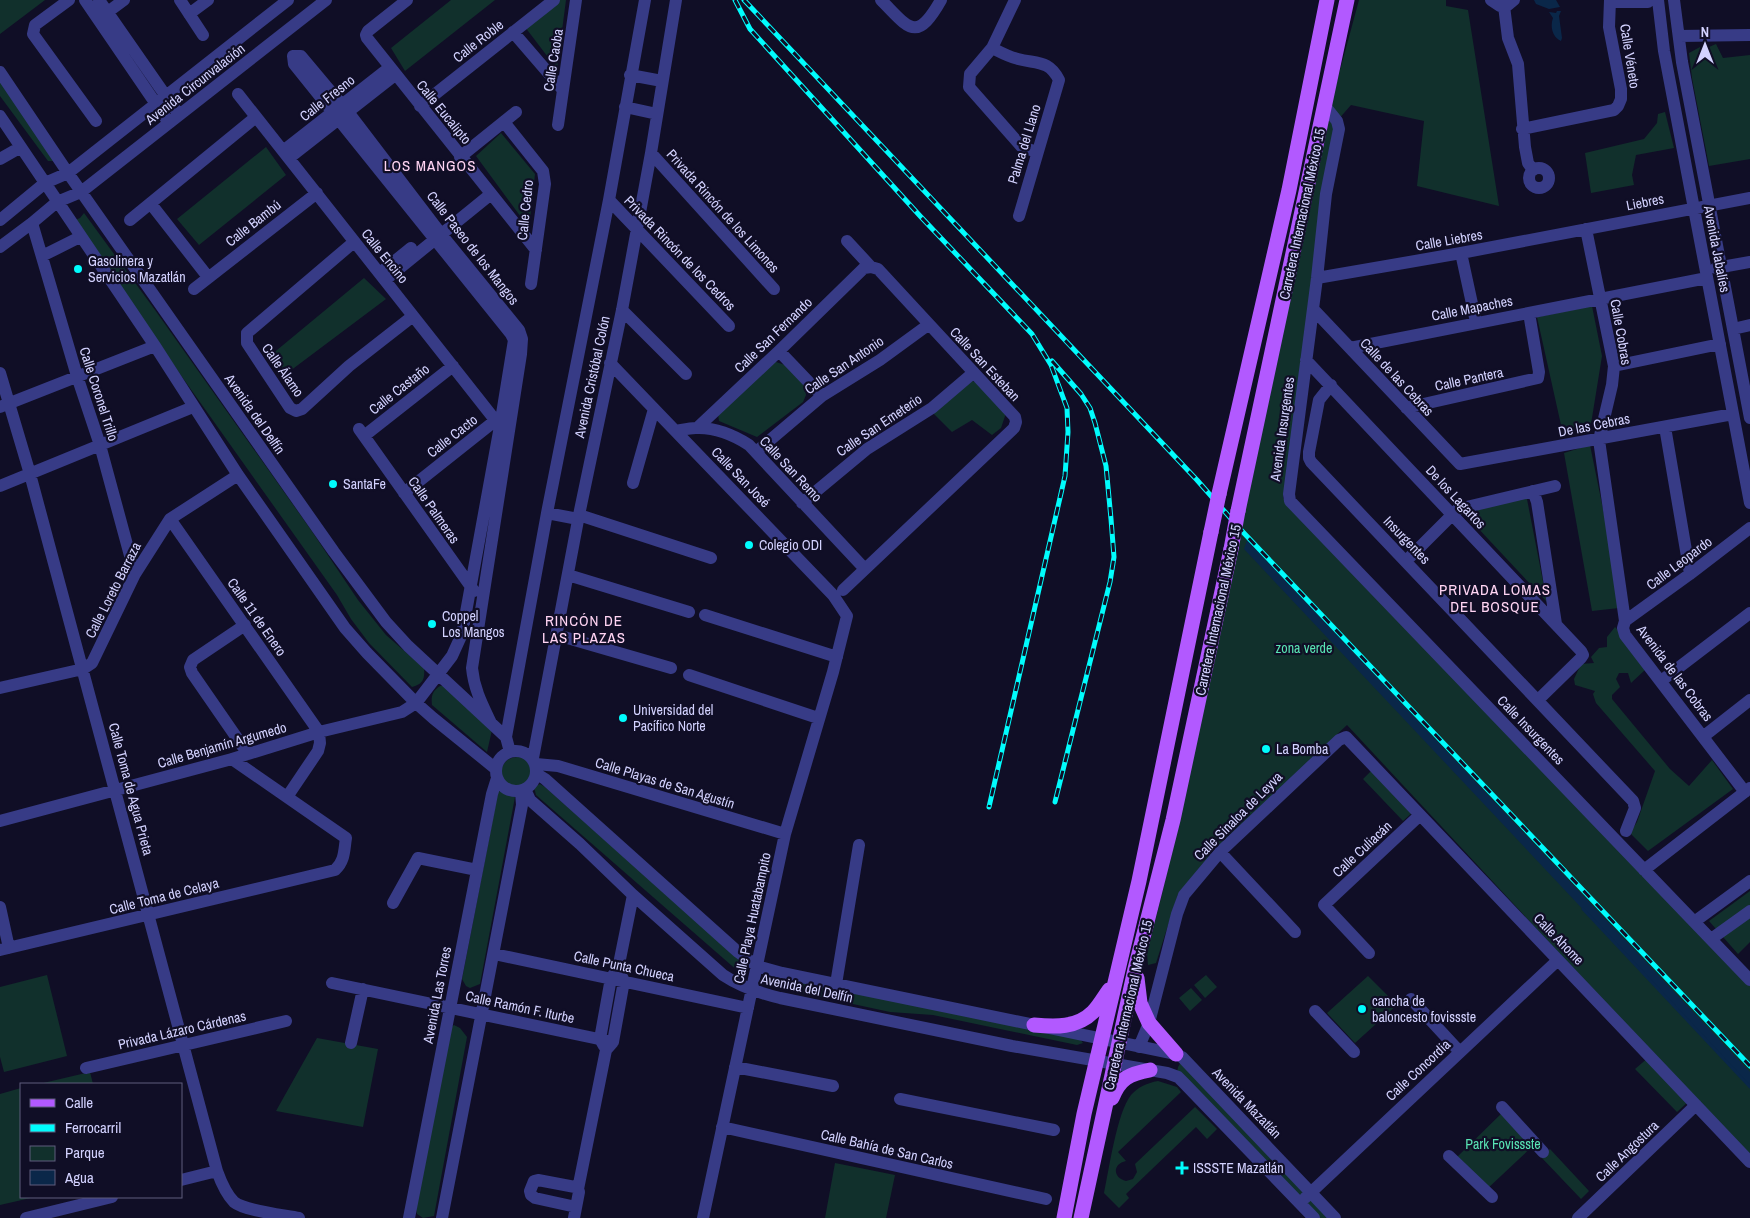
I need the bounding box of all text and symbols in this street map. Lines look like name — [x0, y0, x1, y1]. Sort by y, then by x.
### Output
street label: Calle Roble — [449, 16, 507, 66]
north arrow — [1680, 20, 1730, 70]
street label: Calle Véneto — [1616, 22, 1644, 90]
text: N — [1701, 23, 1709, 41]
street label: Calle Caoba — [539, 27, 567, 93]
street label: Avenida Circunvalación — [141, 39, 248, 129]
street label: Calle Fresno — [296, 71, 358, 125]
street label: Calle Eucalipto — [413, 76, 475, 148]
street label: Palma del Llano — [1003, 102, 1045, 186]
street label: Carretera Internacional México 15 — [1275, 127, 1329, 301]
street label: Privada Rincón de los Limones — [663, 145, 783, 277]
district label: LOS MANGOS — [384, 155, 476, 176]
street label: Calle Cedro — [513, 179, 537, 241]
street label: Calle Paseo de los Mangos — [423, 187, 523, 309]
street label: Liebres — [1624, 189, 1666, 214]
street label: Privada Rincón de los Cedros — [620, 192, 740, 315]
street label: Calle Bambú — [222, 196, 284, 250]
street label: Avenida Jabalíes — [1700, 203, 1734, 294]
street label: Calle Encino — [358, 225, 412, 287]
street label: Calle Liebres — [1414, 225, 1484, 255]
place label: Gasolinera y Servicios Mazatlán — [88, 252, 186, 286]
marker: Gasolinera y Servicios Mazatlán — [72, 263, 84, 275]
street label: Calle Mapaches — [1430, 291, 1514, 325]
street label: Calle San Fernando — [730, 293, 816, 377]
street label: Calle Cobras — [1606, 298, 1636, 366]
street label: Avenida Cristóbal Colón — [570, 314, 614, 441]
street label: Calle San Esteban — [946, 323, 1024, 405]
street label: Calle San Antonio — [801, 332, 887, 398]
street label: Calle de las Cebras — [1356, 334, 1438, 420]
street label: Calle Álamo — [258, 340, 308, 400]
street label: Calle Coronel Trillo — [75, 345, 123, 443]
street label: Calle Castaño — [365, 360, 433, 418]
street label: Calle Pantera — [1433, 363, 1505, 395]
street label: Avenida del Delfín — [220, 370, 289, 458]
street label: Avenida Insurgentes — [1266, 375, 1298, 483]
street label: Calle San Emeterio — [833, 390, 925, 460]
street label: De las Cebras — [1557, 409, 1632, 441]
street label: Calle Cacto — [423, 411, 481, 461]
street label: Calle San Remo — [756, 432, 826, 506]
street label: Calle San José — [708, 443, 774, 511]
street label: De los Lagartos — [1422, 461, 1490, 533]
street label: Calle Palmeras — [404, 473, 464, 547]
place label: SantaFe — [343, 475, 386, 493]
marker: SantaFe — [327, 478, 339, 490]
street label: Insurgentes — [1380, 512, 1434, 568]
street label: Carretera Internacional México 15 — [1191, 523, 1245, 697]
street label: Calle Leopardo — [1642, 532, 1716, 594]
place label: Colegio ODI — [759, 536, 822, 554]
street label: Calle Loreto Barraza — [81, 538, 145, 641]
marker: Colegio ODI — [743, 539, 755, 551]
street label: Calle 11 de Enero — [224, 575, 290, 659]
district label: PRIVADA LOMAS DEL BOSQUE — [1439, 579, 1551, 617]
place label: Coppel Los Mangos — [442, 607, 505, 641]
district label: RINCÓN DE LAS PLAZAS — [542, 610, 626, 648]
marker: Coppel Los Mangos — [426, 618, 438, 630]
street label: Avenida de las Cobras — [1632, 620, 1717, 725]
park label: zona verde — [1276, 639, 1332, 657]
street label: Calle Insurgentes — [1493, 692, 1569, 769]
place label: Universidad del Pacífico Norte — [633, 701, 713, 735]
marker: Universidad del Pacífico Norte — [617, 712, 629, 724]
street label: Calle Benjamín Argumedo — [155, 718, 289, 772]
street label: Calle Toma de Agua Prieta — [105, 721, 158, 858]
place label: La Bomba — [1276, 740, 1329, 758]
marker: La Bomba — [1260, 743, 1272, 755]
street label: Calle Playas de San Agustín — [593, 753, 737, 813]
street label: Calle Sinaloa de Leyva — [1190, 767, 1287, 864]
street label: Calle Culiacán — [1329, 817, 1395, 881]
street label: Calle Playa Huatabampito — [729, 851, 775, 985]
street label: Calle Toma de Celaya — [107, 874, 221, 918]
street label: Calle Ahome — [1530, 909, 1588, 969]
street label: Carretera Internacional México 15 — [1100, 918, 1156, 1092]
street label: Avenida Las Torres — [419, 945, 455, 1046]
street label: Calle Punta Chueca — [572, 947, 676, 986]
street label: Avenida del Delfín — [758, 969, 855, 1007]
street label: Calle Ramón F. Iturbe — [464, 987, 576, 1027]
place label: cancha de baloncesto fovissste — [1372, 992, 1476, 1026]
marker: cancha de baloncesto fovissste — [1356, 1003, 1368, 1015]
street label: Privada Lázaro Cárdenas — [116, 1006, 248, 1053]
street label: Calle Concordia — [1382, 1035, 1455, 1105]
street label: Avenida Mazatlán — [1208, 1063, 1285, 1142]
legend — [20, 1083, 182, 1198]
text: Calle — [65, 1092, 93, 1113]
street label: Calle Angostura — [1592, 1116, 1663, 1186]
text: Ferrocarril — [65, 1117, 121, 1138]
street label: Calle Bahía de San Carlos — [819, 1125, 955, 1173]
park label: Park Fovissste — [1465, 1135, 1541, 1153]
text: Parque — [65, 1142, 105, 1163]
place label: ISSSTE Mazatlán — [1193, 1159, 1284, 1177]
marker: ISSSTE Mazatlán — [1175, 1161, 1189, 1175]
text: Agua — [64, 1167, 94, 1188]

